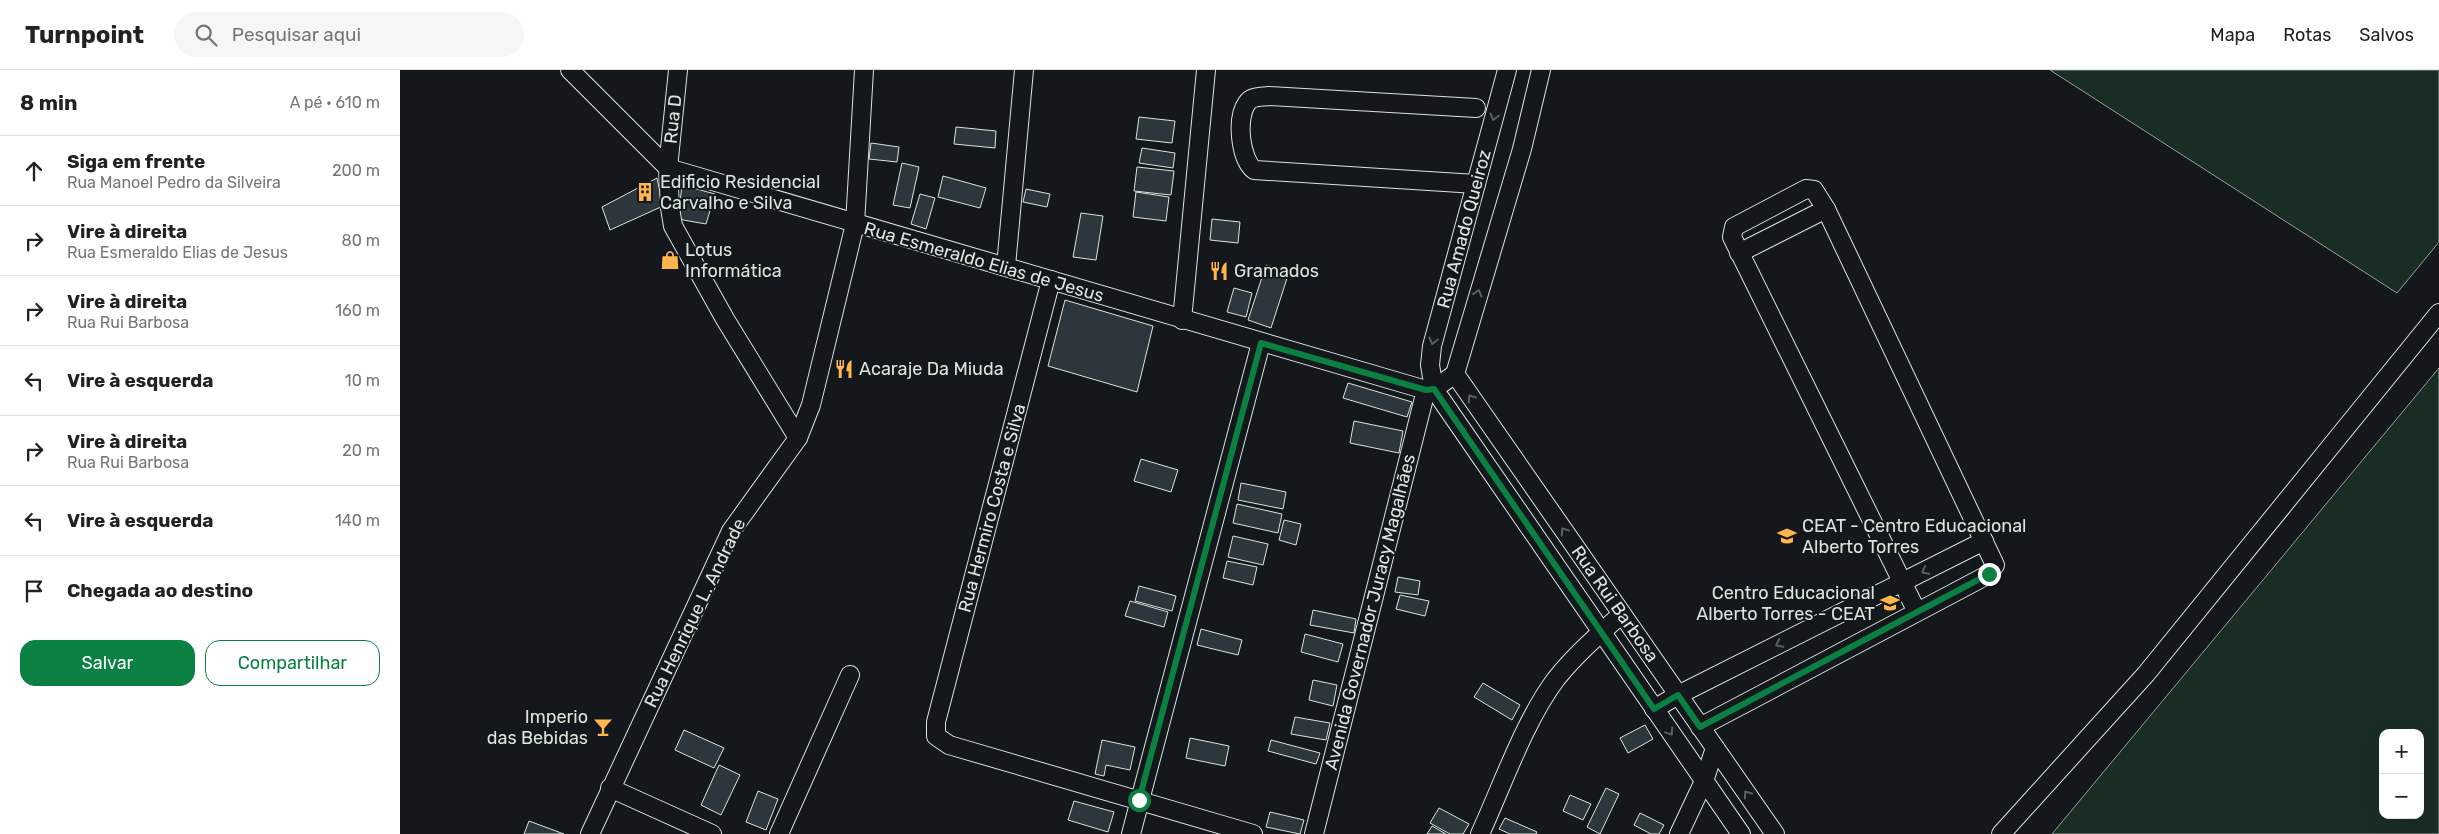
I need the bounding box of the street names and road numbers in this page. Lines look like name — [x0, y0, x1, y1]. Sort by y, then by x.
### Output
street label: Rua D — [659, 93, 687, 145]
street label: Rua Amado Queiroz — [1432, 147, 1496, 311]
street label: Rua Esmeraldo Elias de Jesus — [861, 217, 1107, 307]
street label: Rua Hermiro Costa e Silva — [954, 401, 1030, 615]
street label: Avenida Governador Juracy Magalhães — [1320, 452, 1420, 772]
street label: Rua Henrique L. Andrade — [640, 515, 750, 711]
street label: Rua Rui Barbosa — [1567, 541, 1663, 667]

